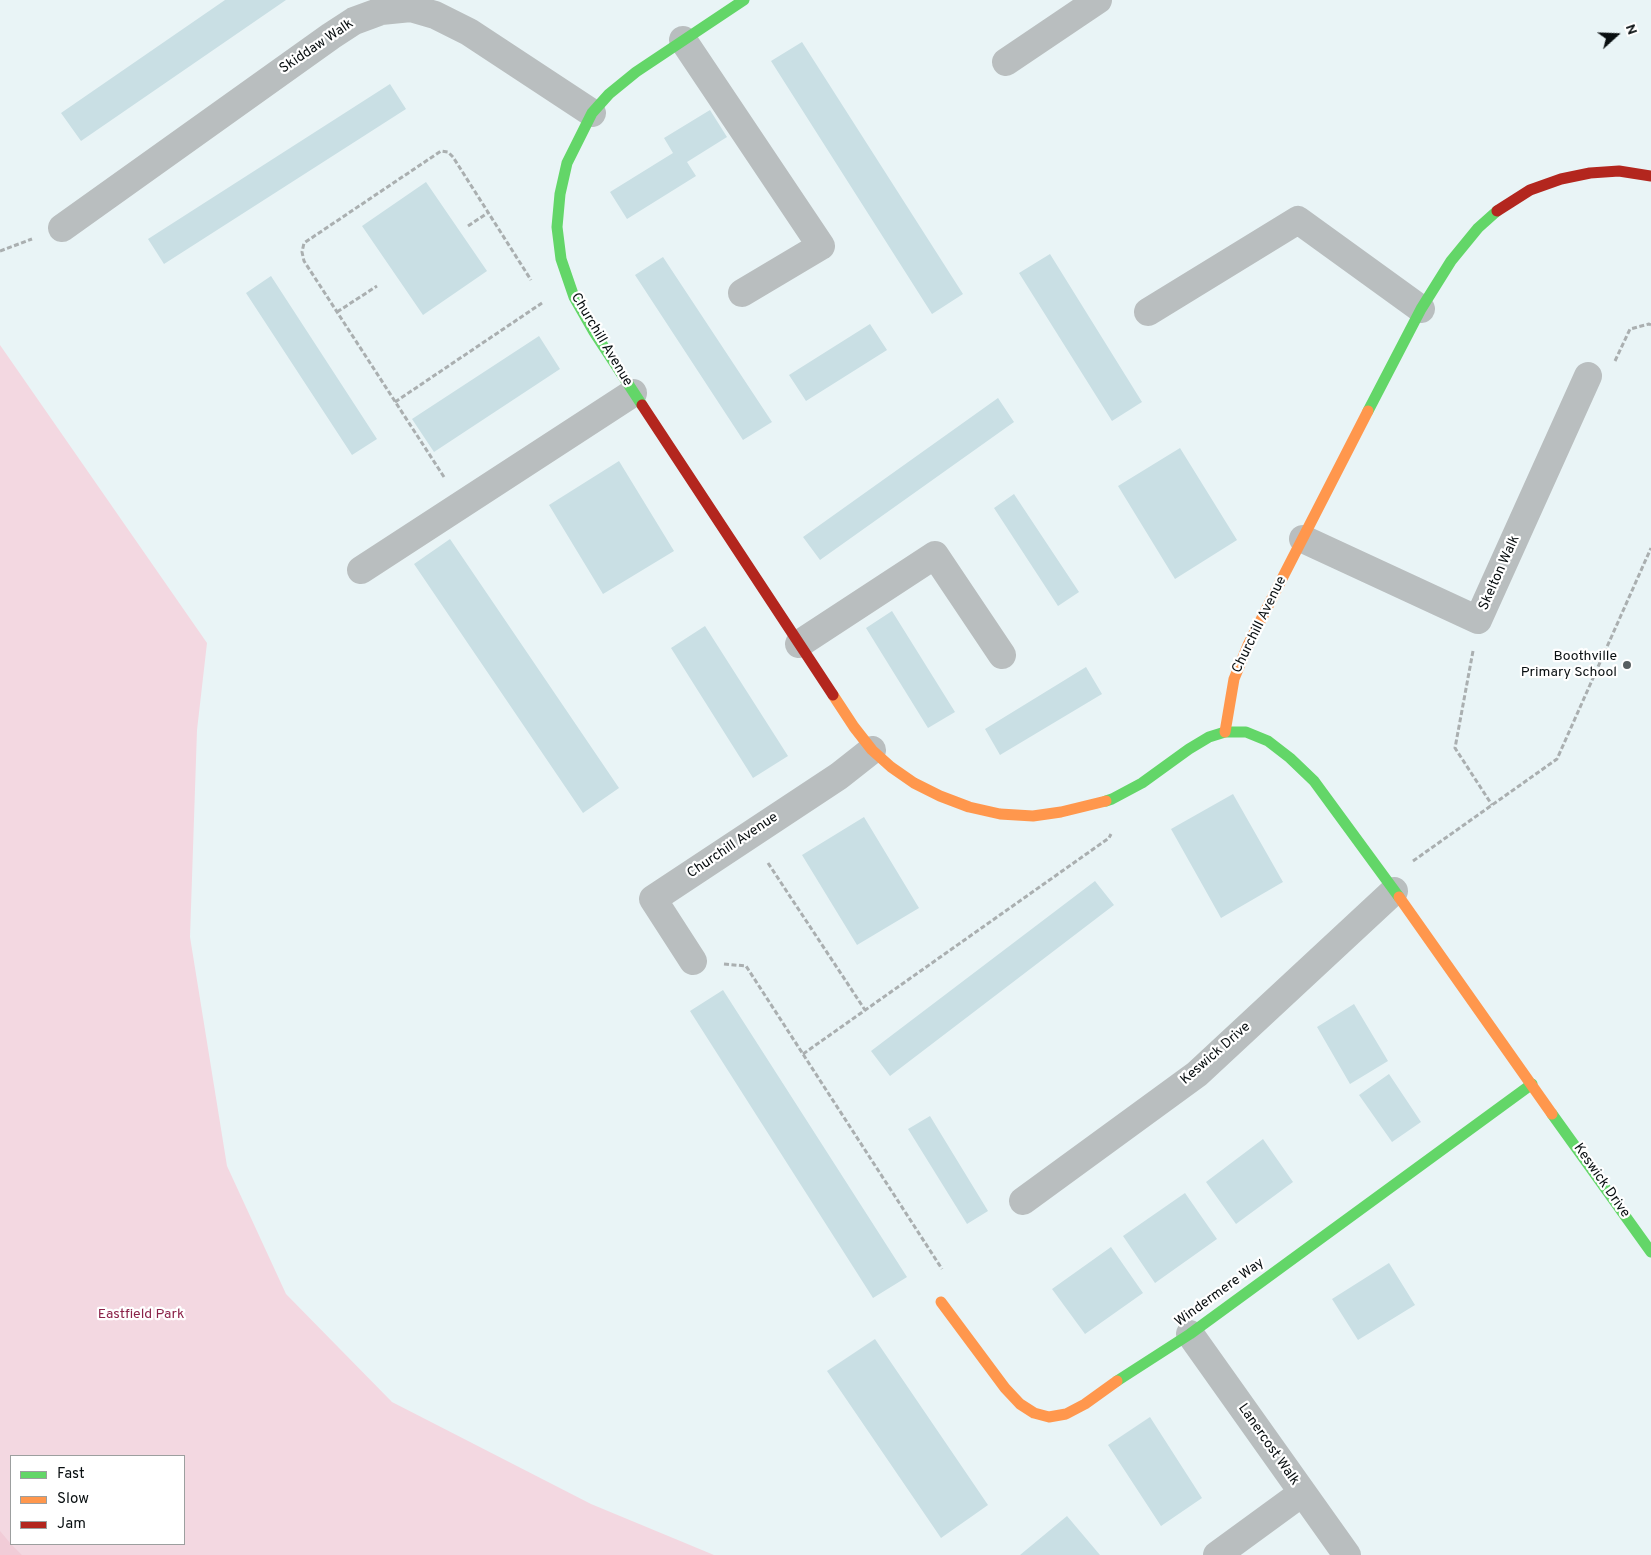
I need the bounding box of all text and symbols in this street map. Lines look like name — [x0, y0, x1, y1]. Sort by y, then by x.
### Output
north arrow — [1591, 10, 1641, 60]
street label: Skiddaw Walk — [277, 16, 357, 78]
text: N — [1621, 22, 1640, 37]
street label: Churchill Avenue — [567, 290, 635, 390]
street label: Skelton Walk — [1476, 533, 1524, 613]
street label: Churchill Avenue — [1229, 574, 1291, 676]
place label: Boothville Primary School — [1521, 649, 1617, 682]
marker: Boothville Primary School — [1621, 659, 1633, 671]
street label: Churchill Avenue — [684, 809, 782, 883]
street label: Keswick Drive — [1178, 1019, 1254, 1089]
street label: Keswick Drive — [1569, 1140, 1633, 1222]
street label: Windermere Way — [1172, 1255, 1268, 1331]
park label: Eastfield Park — [98, 1307, 184, 1323]
street label: Lanercost Walk — [1234, 1401, 1302, 1489]
legend — [10, 1455, 185, 1545]
text: Fast — [57, 1465, 85, 1484]
text: Slow — [57, 1490, 89, 1509]
text: Jam — [57, 1515, 86, 1534]

